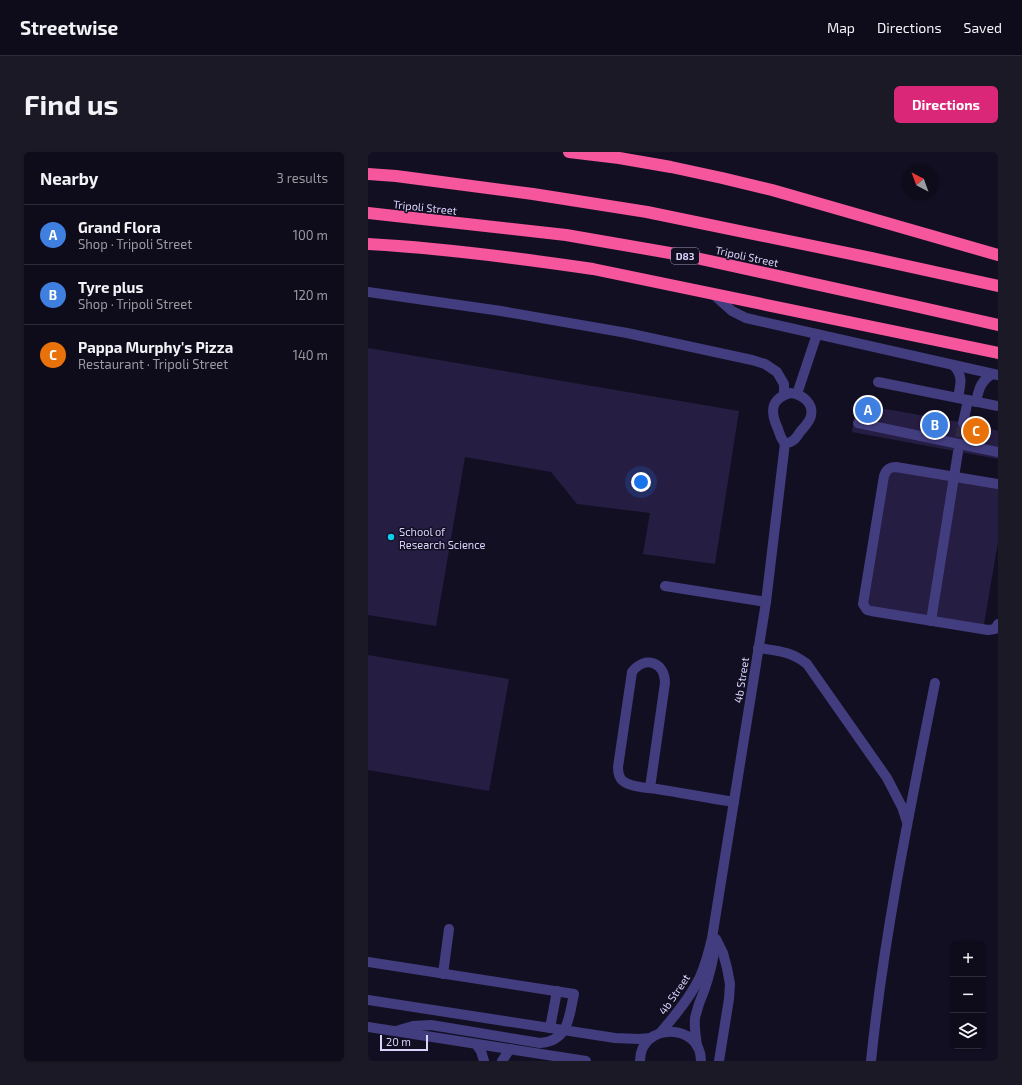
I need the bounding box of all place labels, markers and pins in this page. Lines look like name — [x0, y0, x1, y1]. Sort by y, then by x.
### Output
pin: A — [855, 395, 881, 425]
pin: B — [922, 410, 948, 440]
pin: C — [963, 416, 989, 446]
place label: School of Research Science — [399, 525, 486, 551]
marker: School of Research Science — [386, 532, 396, 542]

